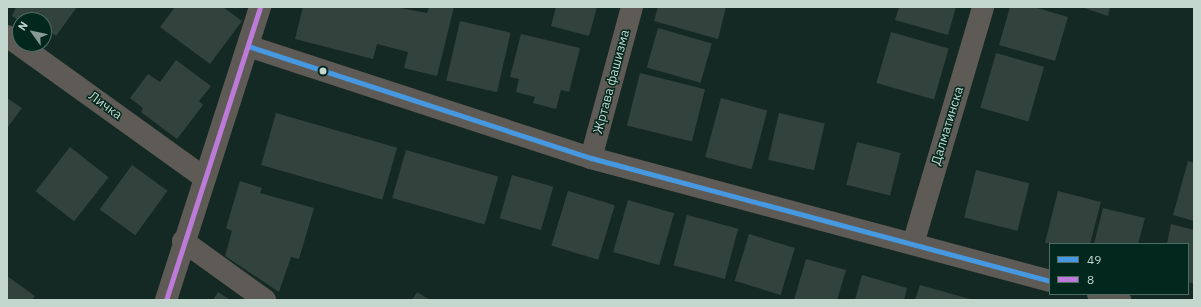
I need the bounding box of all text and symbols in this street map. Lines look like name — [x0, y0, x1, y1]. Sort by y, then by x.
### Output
north arrow — [12, 12, 52, 52]
text: N — [15, 19, 31, 33]
street label: Жртава фашизма — [591, 28, 633, 136]
unlabelled marker — [318, 66, 328, 76]
street label: Далматинска — [929, 85, 967, 167]
street label: Личка — [85, 89, 125, 123]
legend — [1049, 243, 1189, 295]
text: 49 — [1087, 252, 1101, 267]
text: 8 — [1087, 272, 1094, 287]

